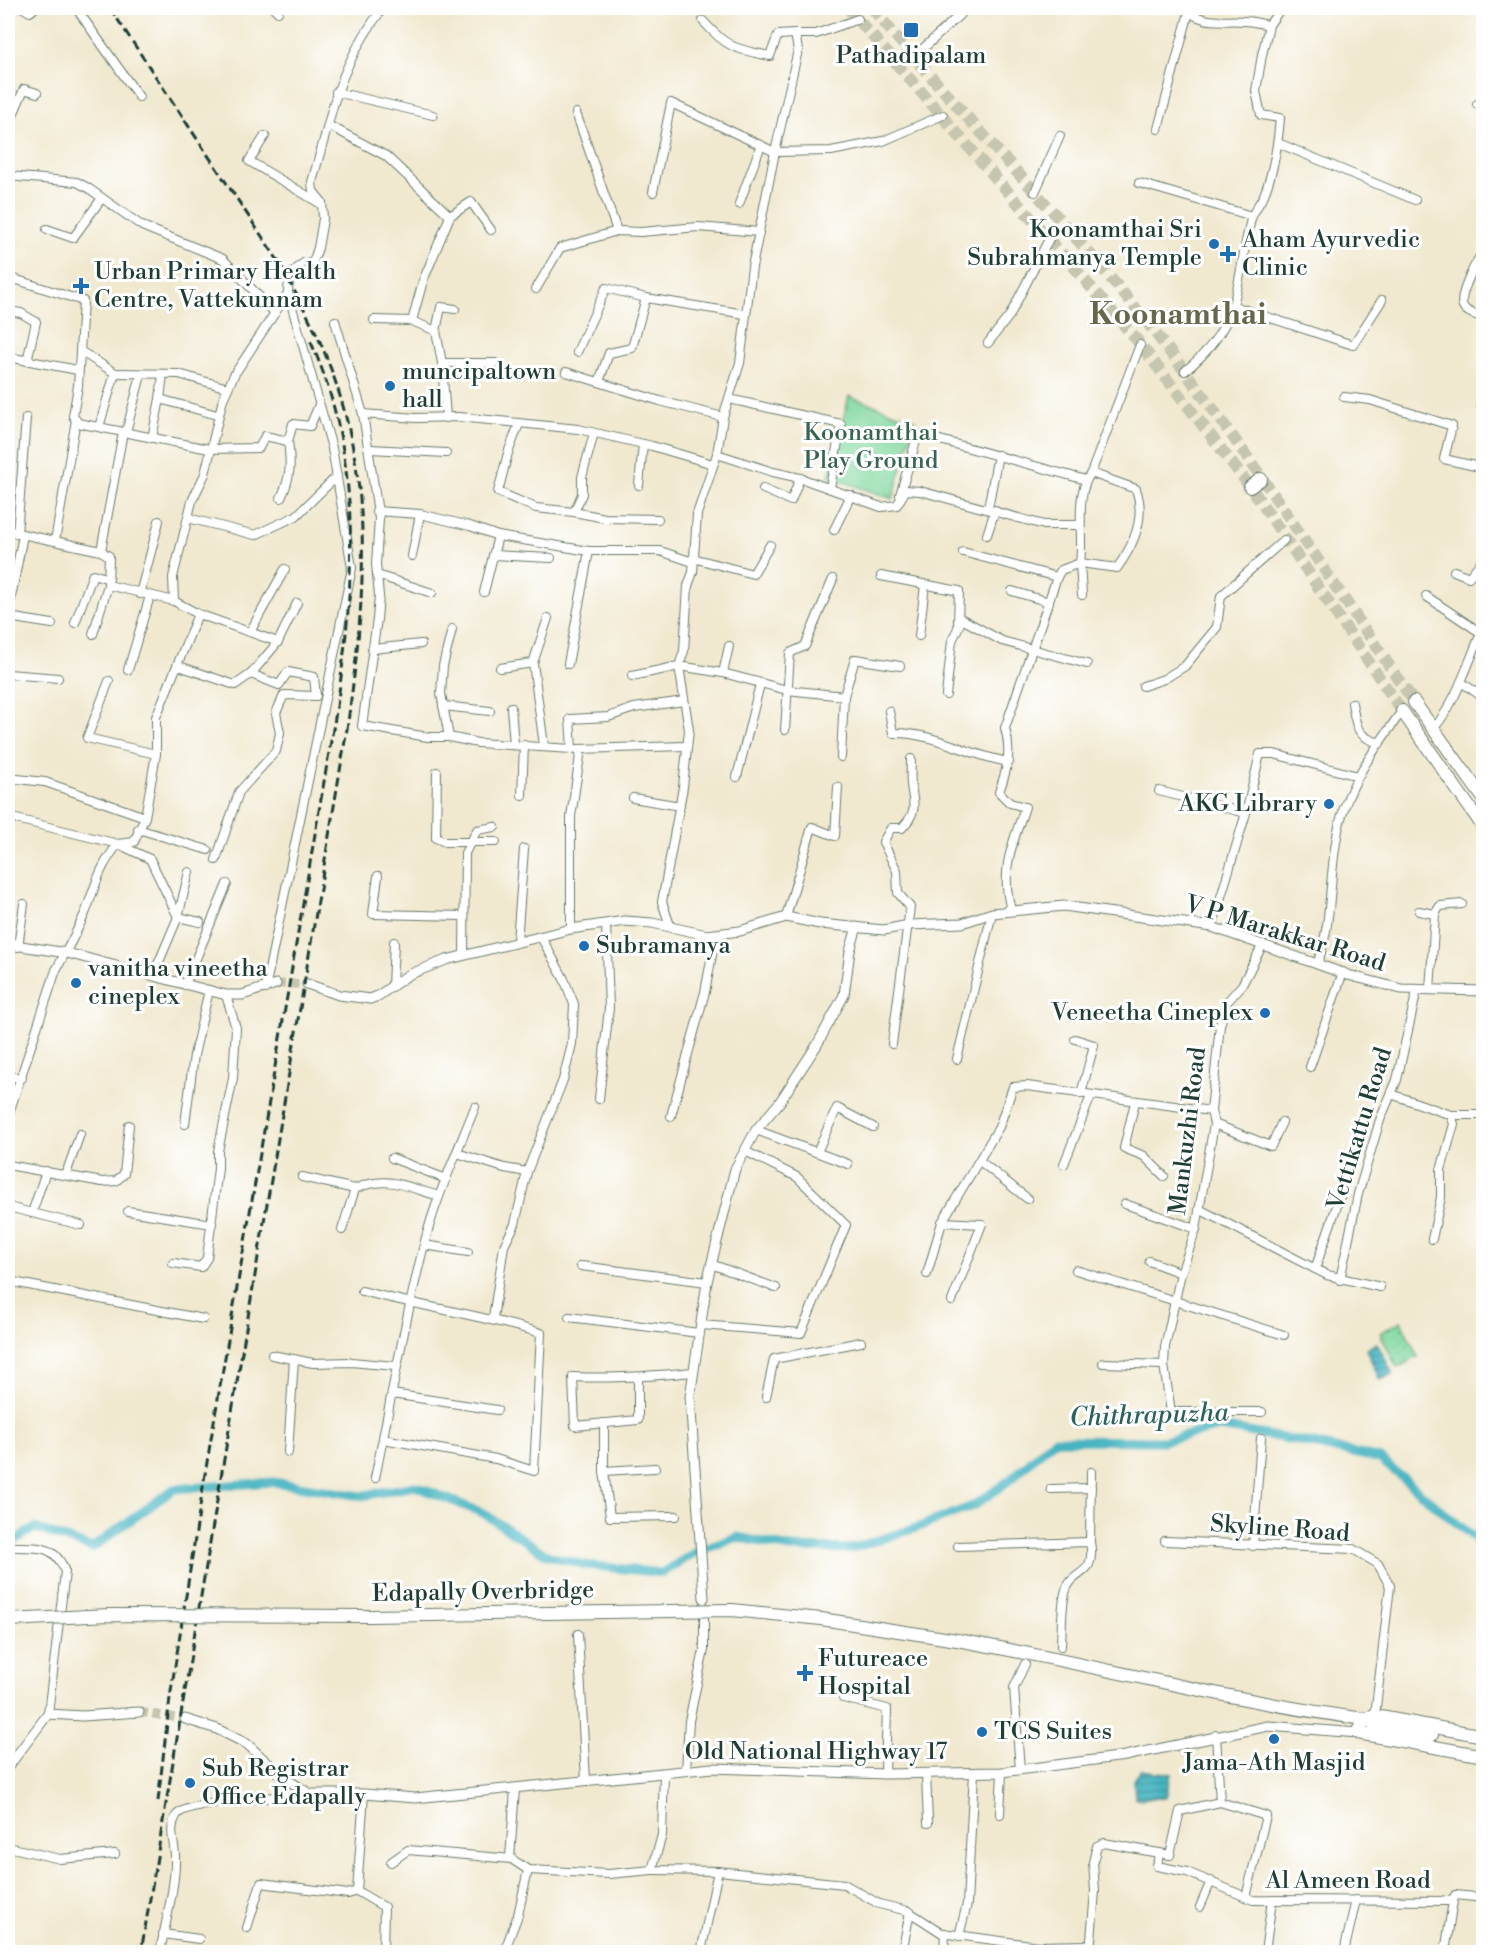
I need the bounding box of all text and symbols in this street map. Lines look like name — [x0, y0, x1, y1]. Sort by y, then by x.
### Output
marker: Pathadipalam — [902, 21, 920, 39]
place label: Pathadipalam — [836, 41, 986, 71]
place label: Koonamthai Sri Subrahmanya Temple — [967, 215, 1202, 273]
place label: Aham Ayurvedic Clinic — [1241, 225, 1420, 283]
marker: Koonamthai Sri Subrahmanya Temple — [1207, 237, 1221, 251]
marker: Aham Ayurvedic Clinic — [1219, 245, 1237, 263]
place label: Urban Primary Health Centre, Vattekunnam — [94, 257, 336, 315]
marker: Urban Primary Health Centre, Vattekunnam — [72, 277, 90, 295]
district label: Koonamthai — [1089, 296, 1267, 334]
place label: muncipaltown hall — [402, 357, 556, 415]
marker: muncipaltown hall — [383, 379, 397, 393]
park label: Koonamthai Play Ground — [804, 418, 939, 476]
place label: AKG Library — [1177, 789, 1317, 819]
marker: AKG Library — [1322, 797, 1336, 811]
street label: V P Marakkar Road — [1180, 889, 1389, 979]
place label: Subramanya — [596, 931, 731, 961]
marker: Subramanya — [577, 939, 591, 953]
place label: vanitha vineetha cineplex — [87, 954, 269, 1012]
marker: vanitha vineetha cineplex — [69, 976, 83, 990]
place label: Veneetha Cineplex — [1050, 998, 1254, 1028]
marker: Veneetha Cineplex — [1258, 1006, 1272, 1020]
street label: Vettikattu Road — [1321, 1044, 1399, 1215]
street label: Mankuzhi Road — [1163, 1045, 1213, 1217]
water label: Chithrapuzha — [1069, 1396, 1230, 1434]
street label: Skyline Road — [1209, 1509, 1351, 1549]
street label: Edapally Overbridge — [372, 1575, 594, 1609]
place label: Futureace Hospital — [818, 1644, 928, 1702]
marker: Futureace Hospital — [796, 1664, 814, 1682]
place label: TCS Suites — [994, 1717, 1112, 1747]
marker: TCS Suites — [975, 1725, 989, 1739]
marker: Jama-Ath Masjid — [1267, 1732, 1281, 1746]
street label: Old National Highway 17 — [685, 1737, 947, 1767]
place label: Jama-Ath Masjid — [1182, 1748, 1366, 1778]
place label: Sub Registrar Office Edapally — [202, 1754, 366, 1812]
marker: Sub Registrar Office Edapally — [183, 1776, 197, 1790]
street label: Al Ameen Road — [1264, 1866, 1431, 1896]

